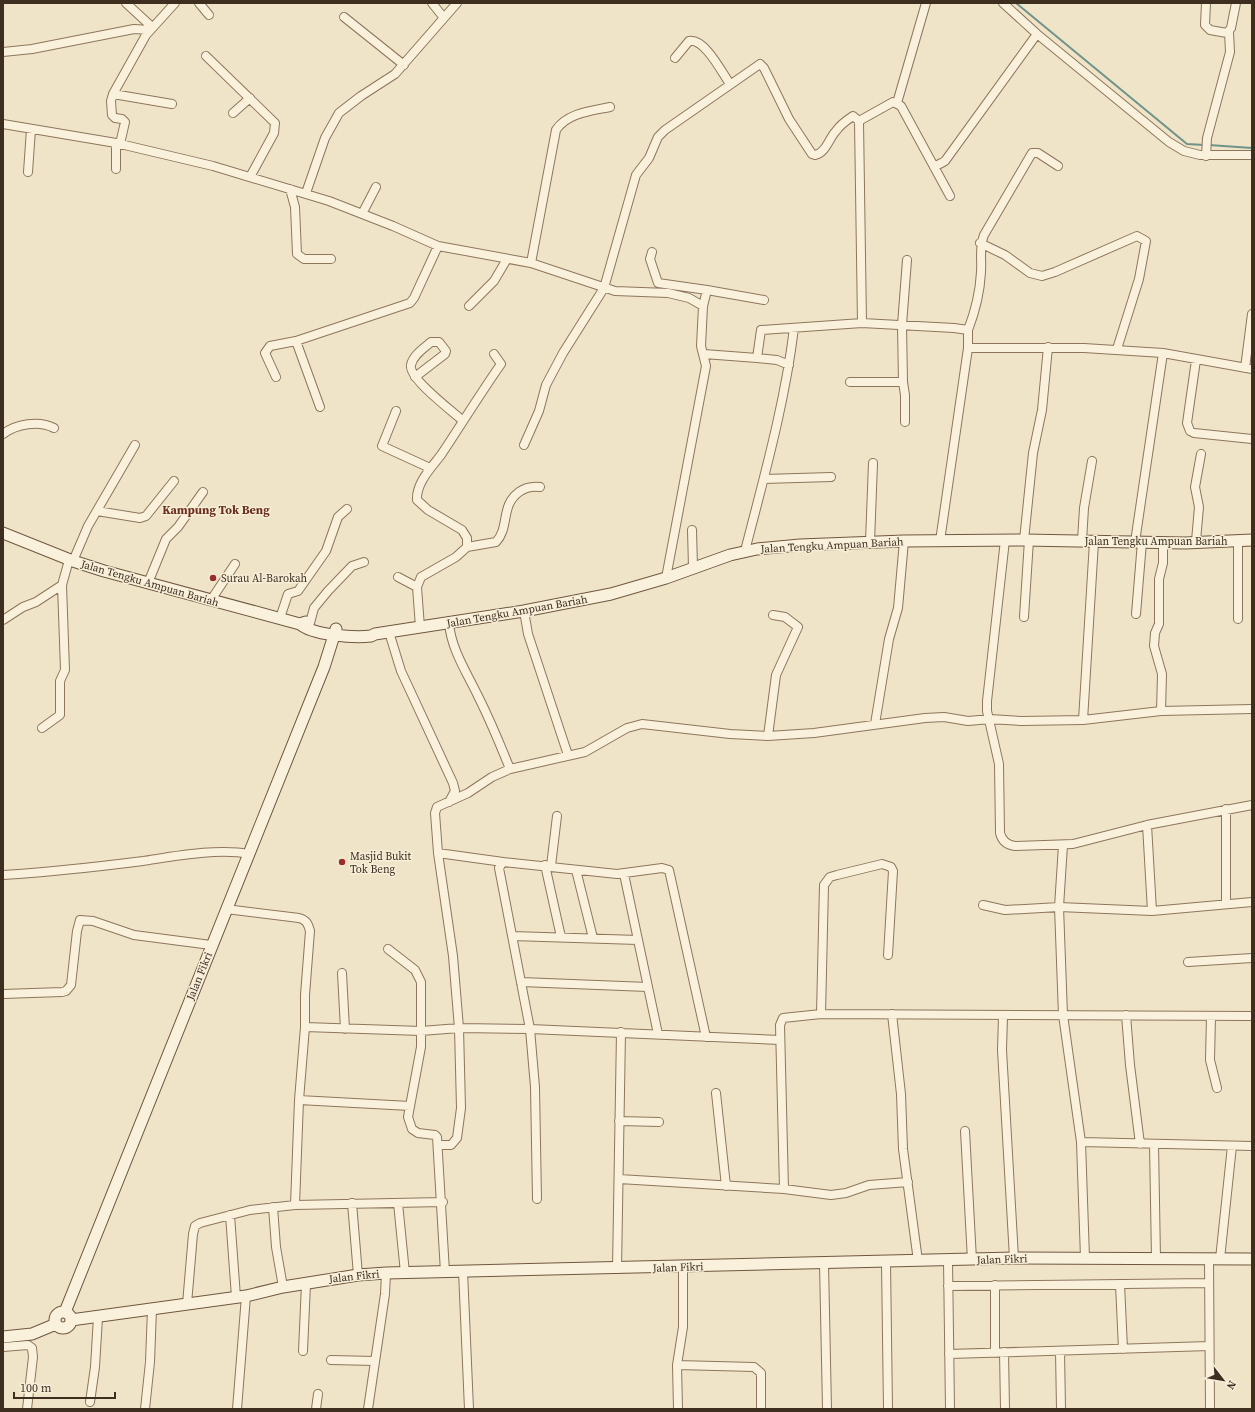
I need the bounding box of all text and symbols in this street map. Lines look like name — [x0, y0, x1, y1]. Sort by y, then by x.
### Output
district label: Kampung Tok Beng — [162, 502, 270, 518]
street label: Jalan Tengku Ampuan Bariah — [759, 534, 904, 557]
street label: Jalan Tengku Ampuan Bariah — [1083, 534, 1228, 549]
street label: Jalan Tengku Ampuan Bariah — [78, 556, 221, 611]
place label: Surau Al-Barokah — [221, 571, 308, 586]
marker: Surau Al-Barokah — [208, 573, 218, 583]
street label: Jalan Tengku Ampuan Bariah — [444, 592, 589, 631]
place label: Masjid Bukit Tok Beng — [350, 849, 412, 877]
marker: Masjid Bukit Tok Beng — [337, 857, 347, 867]
street label: Jalan Fikri — [183, 950, 216, 1003]
street label: Jalan Fikri — [975, 1251, 1028, 1268]
street label: Jalan Fikri — [651, 1259, 704, 1276]
street label: Jalan Fikri — [327, 1266, 380, 1287]
north arrow — [1203, 1360, 1243, 1400]
scale bar — [14, 1374, 115, 1400]
text: N — [1223, 1378, 1240, 1392]
text: 100 m — [20, 1380, 52, 1396]

